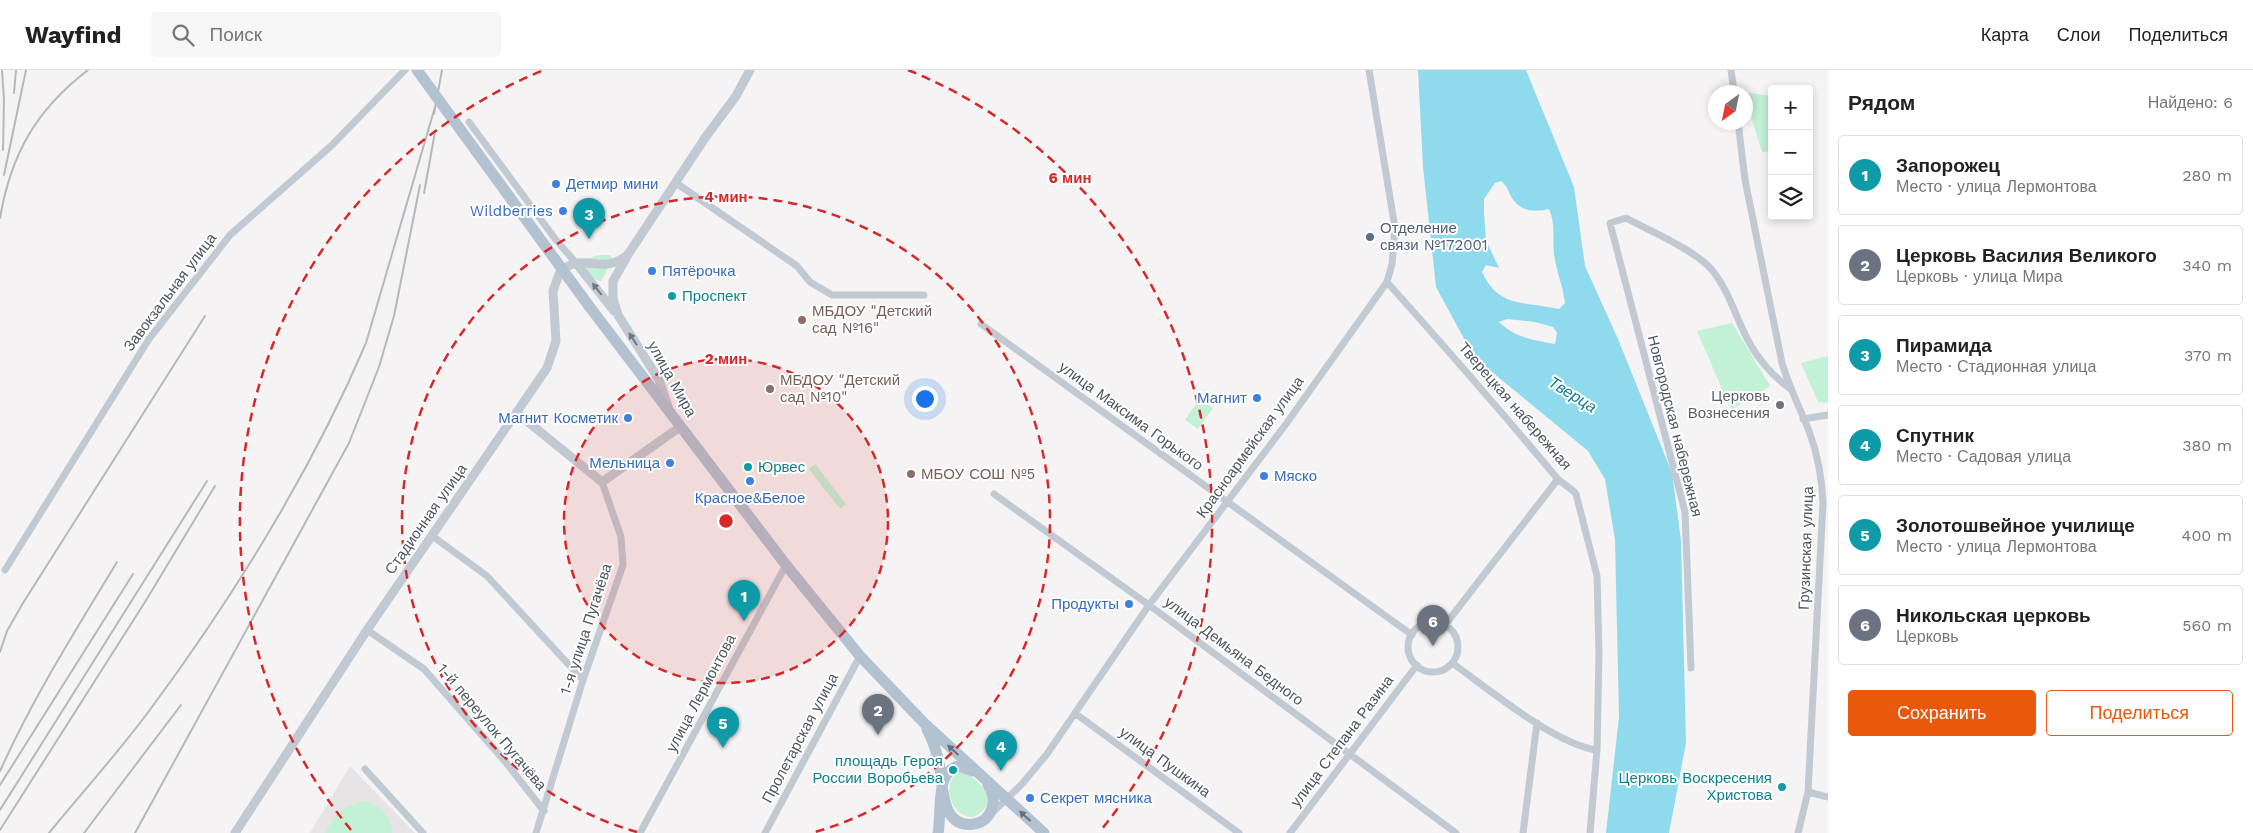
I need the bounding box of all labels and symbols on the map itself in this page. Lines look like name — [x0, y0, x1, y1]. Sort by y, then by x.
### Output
north arrow — [1708, 85, 1753, 130]
text: 6 мин — [1049, 169, 1091, 187]
place label: Детмир мини — [566, 175, 658, 193]
marker: Детмир мини — [550, 178, 562, 190]
text: 4 мин — [704, 188, 748, 206]
pin: 3 — [573, 198, 605, 239]
place label: Wildberries — [470, 202, 553, 220]
marker: Wildberries — [557, 205, 569, 217]
place label: Отделение связи №172001 — [1380, 219, 1488, 254]
street label: Завокзальная улица — [120, 229, 221, 355]
marker: Отделение связи №172001 — [1364, 231, 1376, 243]
place label: Пятёрочка — [662, 262, 736, 280]
marker: Пятёрочка — [646, 265, 658, 277]
one-way arrow — [591, 283, 602, 296]
place label: Проспект — [682, 287, 747, 305]
marker: Проспект — [666, 290, 678, 302]
place label: МБДОУ "Детский сад №16" — [812, 302, 932, 337]
marker: МБДОУ "Детский сад №16" — [796, 314, 808, 326]
one-way arrow — [628, 332, 637, 346]
street label: Новгородская набережная — [1644, 333, 1706, 519]
street label: улица Мира — [644, 338, 701, 421]
street label: Тверецкая набережная — [1455, 339, 1575, 473]
text: 2 мин — [705, 350, 747, 368]
street label: улица Максима Горького — [1055, 358, 1207, 474]
place label: МБДОУ "Детский сад №10" — [780, 371, 900, 406]
street label: Красноармейская улица — [1193, 372, 1308, 521]
water label: Тверца — [1545, 372, 1600, 417]
marker: МБДОУ "Детский сад №10" — [764, 383, 776, 395]
your location — [912, 386, 938, 412]
place label: Церковь Вознесения — [1688, 387, 1770, 422]
place label: Магнит — [1197, 389, 1247, 407]
marker: Магнит — [1251, 392, 1263, 404]
marker: Церковь Вознесения — [1774, 399, 1786, 411]
place label: Магнит Косметик — [498, 409, 618, 427]
marker: Магнит Косметик — [622, 412, 634, 424]
place label: Мельница — [589, 454, 661, 472]
marker: Мельница — [664, 457, 676, 469]
place label: Юрвес — [758, 458, 806, 476]
street label: Стадионная улица — [381, 460, 471, 578]
marker: Юрвес — [742, 461, 754, 473]
place label: МБОУ СОШ №5 — [921, 465, 1035, 483]
place label: Мяско — [1274, 467, 1317, 485]
marker: МБОУ СОШ №5 — [905, 468, 917, 480]
marker: Мяско — [1258, 470, 1270, 482]
marker: Красное&Белое — [744, 475, 756, 487]
street label: Грузинская улица — [1795, 485, 1817, 610]
place label: Красное&Белое — [695, 489, 805, 507]
centre of rings — [717, 512, 735, 530]
street label: 1-я улица Пугачёва — [556, 561, 616, 697]
pin: 1 — [728, 580, 760, 621]
street label: улица Демьяна Бедного — [1161, 593, 1307, 709]
place label: Продукты — [1051, 595, 1119, 613]
marker: Продукты — [1123, 598, 1135, 610]
pin: 6 — [1417, 605, 1449, 646]
street label: улица Лермонтова — [662, 630, 740, 755]
street label: 1-й переулок Пугачёва — [434, 660, 551, 795]
street label: Пролетарская улица — [758, 669, 842, 806]
street label: улица Степана Разина — [1287, 671, 1398, 810]
pin: 2 — [862, 694, 894, 735]
pin: 5 — [707, 707, 739, 748]
street label: улица Пушкина — [1116, 723, 1215, 801]
pin: 4 — [985, 730, 1017, 771]
one-way arrow — [948, 744, 960, 756]
place label: площадь Героя России Воробьева — [813, 752, 944, 787]
marker: площадь Героя России Воробьева — [947, 764, 959, 776]
place label: Церковь Воскресения Христова — [1619, 769, 1773, 804]
marker: Церковь Воскресения Христова — [1776, 781, 1788, 793]
place label: Секрет мясника — [1040, 789, 1152, 807]
marker: Секрет мясника — [1024, 792, 1036, 804]
one-way arrow — [1020, 810, 1032, 822]

